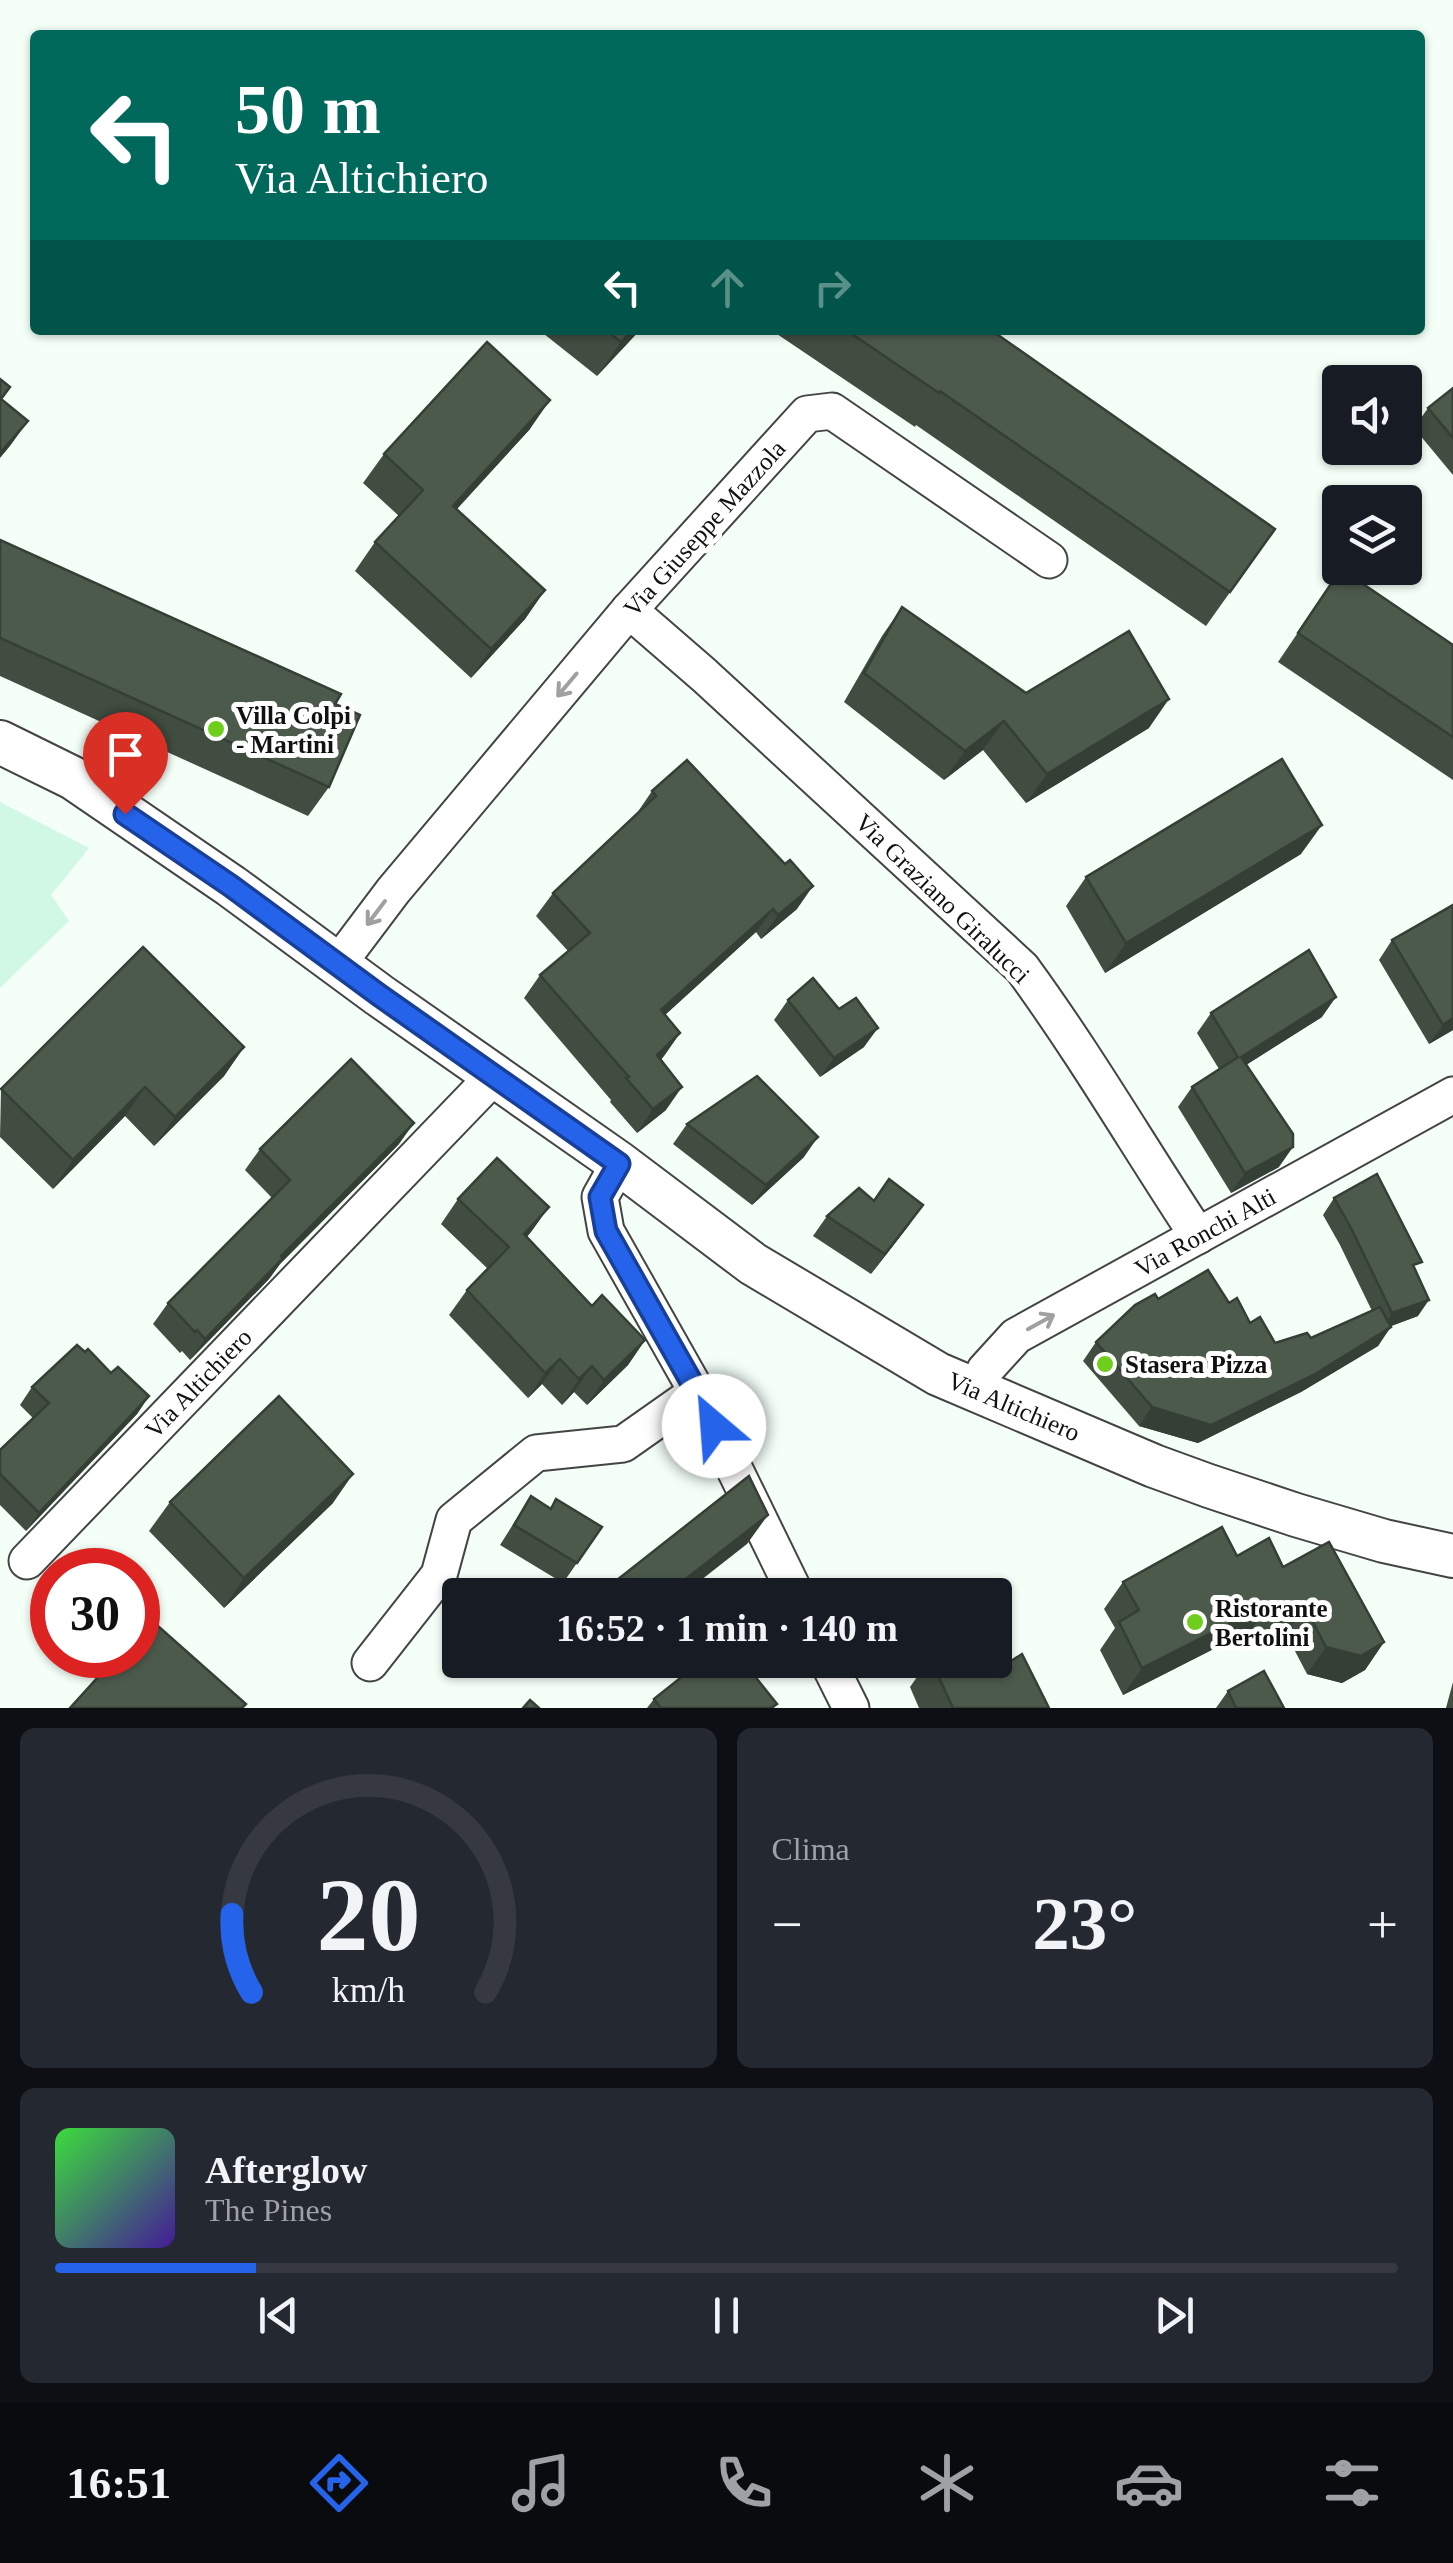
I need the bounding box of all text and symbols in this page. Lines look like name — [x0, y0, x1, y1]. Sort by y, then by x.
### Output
icon: left — [70, 70, 200, 200]
text: 50 m — [235, 71, 381, 148]
text: Via Altichiero — [235, 153, 488, 203]
icon: left — [595, 260, 650, 315]
icon: ahead — [700, 260, 755, 315]
icon: right — [805, 260, 860, 315]
map controls — [1322, 365, 1422, 585]
button: sound — [1322, 365, 1422, 465]
street label: Via Giuseppe Mazzola — [618, 435, 791, 622]
button: layers — [1322, 485, 1422, 585]
one-way arrow — [556, 671, 578, 697]
place label: Villa Colpi - Martini — [236, 702, 351, 758]
pin — [83, 712, 168, 815]
marker: Villa Colpi - Martini — [205, 718, 227, 740]
icon: arrive — [98, 727, 153, 782]
street label: Via Graziano Giralucci — [850, 808, 1035, 989]
one-way arrow — [366, 899, 387, 926]
street label: Via Ronchi Alti — [1130, 1183, 1280, 1282]
one-way arrow — [1026, 1312, 1056, 1332]
street label: Via Altichiero — [140, 1323, 257, 1443]
place label: Stasera Pizza — [1125, 1351, 1268, 1378]
marker: Stasera Pizza — [1094, 1353, 1116, 1375]
street label: Via Altichiero — [944, 1367, 1084, 1446]
position arrow — [662, 1374, 766, 1478]
speed limit sign: 30 — [30, 1548, 160, 1678]
place label: Ristorante Bertolini — [1215, 1595, 1327, 1651]
text: 16:52 · 1 min · 140 m — [556, 1607, 898, 1649]
marker: Ristorante Bertolini — [1184, 1611, 1206, 1633]
text: Clima — [772, 1831, 850, 1867]
text: 20 — [316, 1857, 420, 1972]
text: 23° — [1032, 1882, 1137, 1965]
text: − — [772, 1894, 803, 1955]
text: + — [1367, 1894, 1398, 1955]
text: km/h — [332, 1970, 405, 2010]
text: Afterglow — [205, 2149, 367, 2191]
text: The Pines — [205, 2192, 332, 2228]
icon: previous — [251, 2288, 306, 2343]
icon: pause — [699, 2288, 754, 2343]
icon: next — [1147, 2288, 1202, 2343]
icon: directions — [304, 2448, 374, 2518]
icon: music — [506, 2448, 576, 2518]
icon: phone — [709, 2448, 779, 2518]
icon: climate — [912, 2448, 982, 2518]
icon: car — [1114, 2448, 1184, 2518]
icon: filters — [1317, 2448, 1387, 2518]
text: 16:51 — [66, 2458, 171, 2508]

